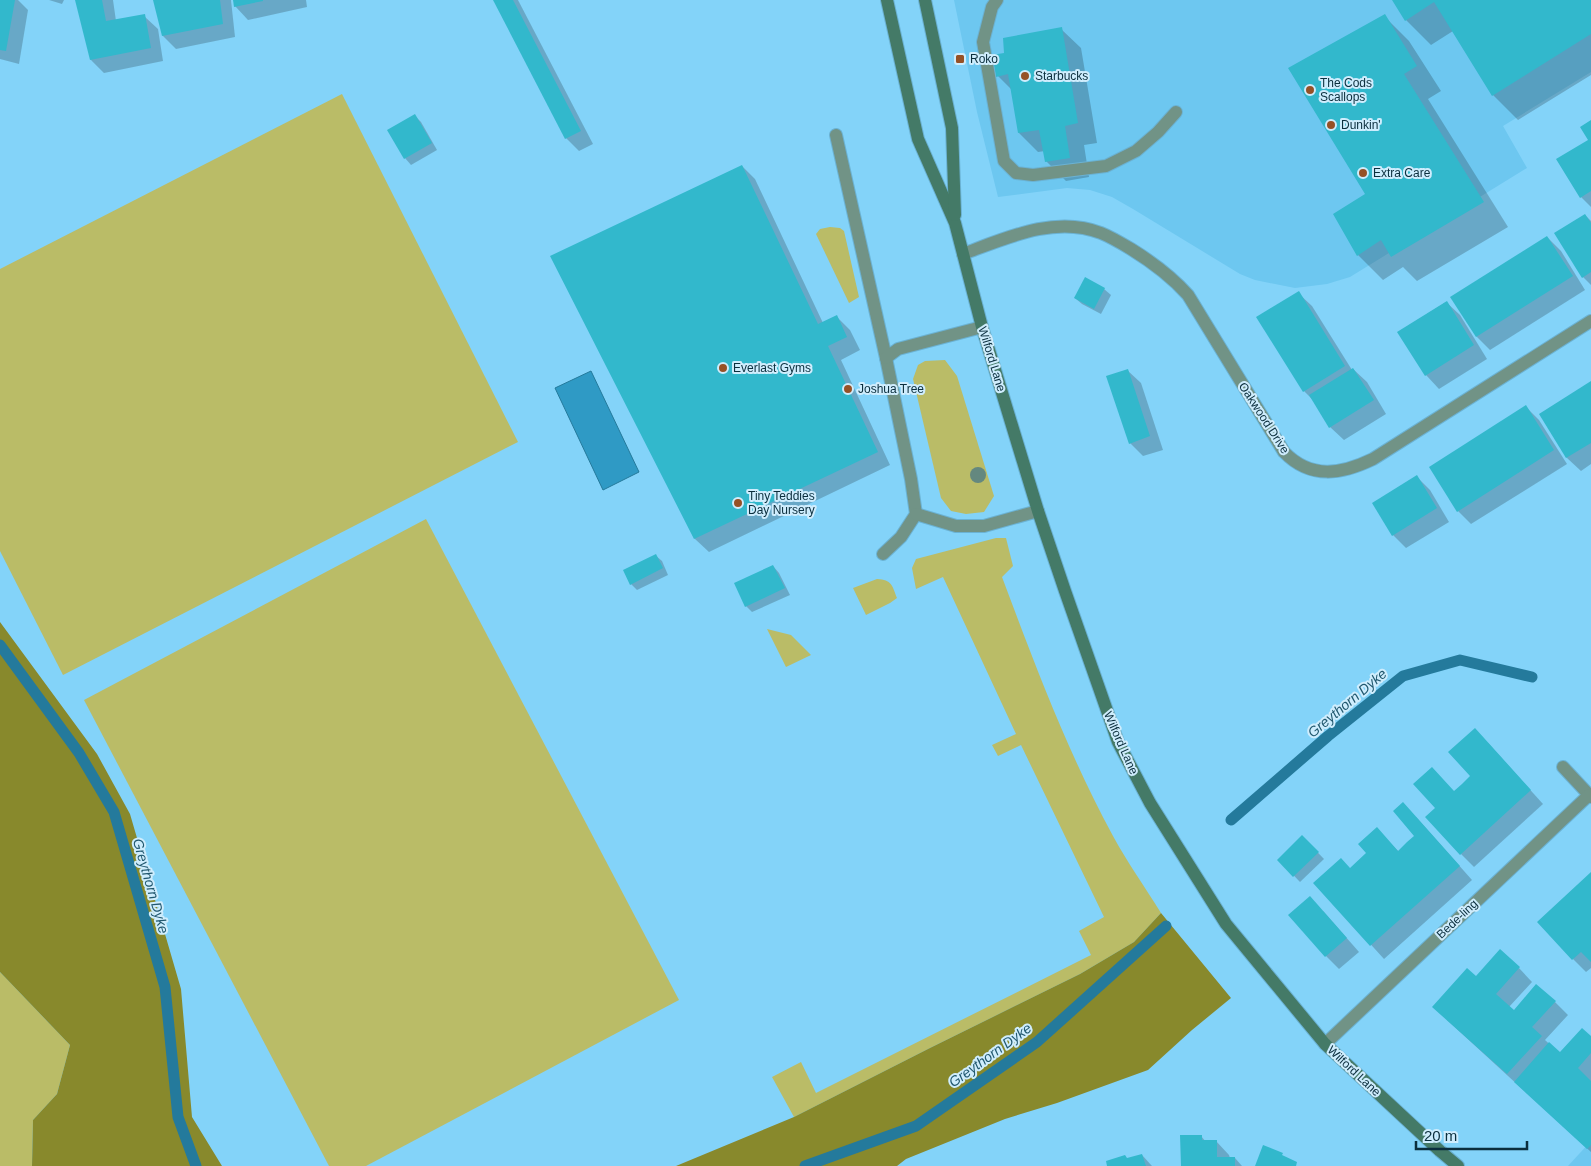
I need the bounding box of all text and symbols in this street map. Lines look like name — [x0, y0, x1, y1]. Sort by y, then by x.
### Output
place label: Roko — [970, 52, 998, 66]
marker: Roko — [954, 53, 966, 65]
place label: Starbucks — [1035, 69, 1088, 83]
marker: Starbucks — [1019, 70, 1031, 82]
place label: The Cods Scallops — [1320, 76, 1372, 104]
marker: The Cods Scallops — [1304, 84, 1316, 96]
place label: Dunkin' — [1341, 118, 1381, 132]
marker: Dunkin' — [1325, 119, 1337, 131]
place label: Extra Care — [1373, 166, 1431, 180]
marker: Extra Care — [1357, 167, 1369, 179]
street label: Wilford Lane — [975, 325, 1009, 394]
place label: Everlast Gyms — [733, 361, 811, 375]
marker: Everlast Gyms — [717, 362, 729, 374]
street label: Oakwood Drive — [1236, 380, 1292, 456]
place label: Joshua Tree — [858, 382, 924, 396]
marker: Joshua Tree — [842, 383, 854, 395]
place label: Tiny Teddies Day Nursery — [748, 489, 815, 517]
marker: Tiny Teddies Day Nursery — [732, 497, 744, 509]
water label: Greythorn Dyke — [1304, 665, 1390, 741]
street label: Wilford Lane — [1101, 709, 1141, 777]
water label: Greythorn Dyke — [130, 837, 172, 936]
street label: Bede-ling — [1434, 897, 1480, 941]
water label: Greythorn Dyke — [946, 1020, 1035, 1090]
street label: Wilford Lane — [1325, 1043, 1384, 1099]
scale bar — [1416, 1118, 1527, 1150]
text: 20 m — [1424, 1127, 1457, 1144]

